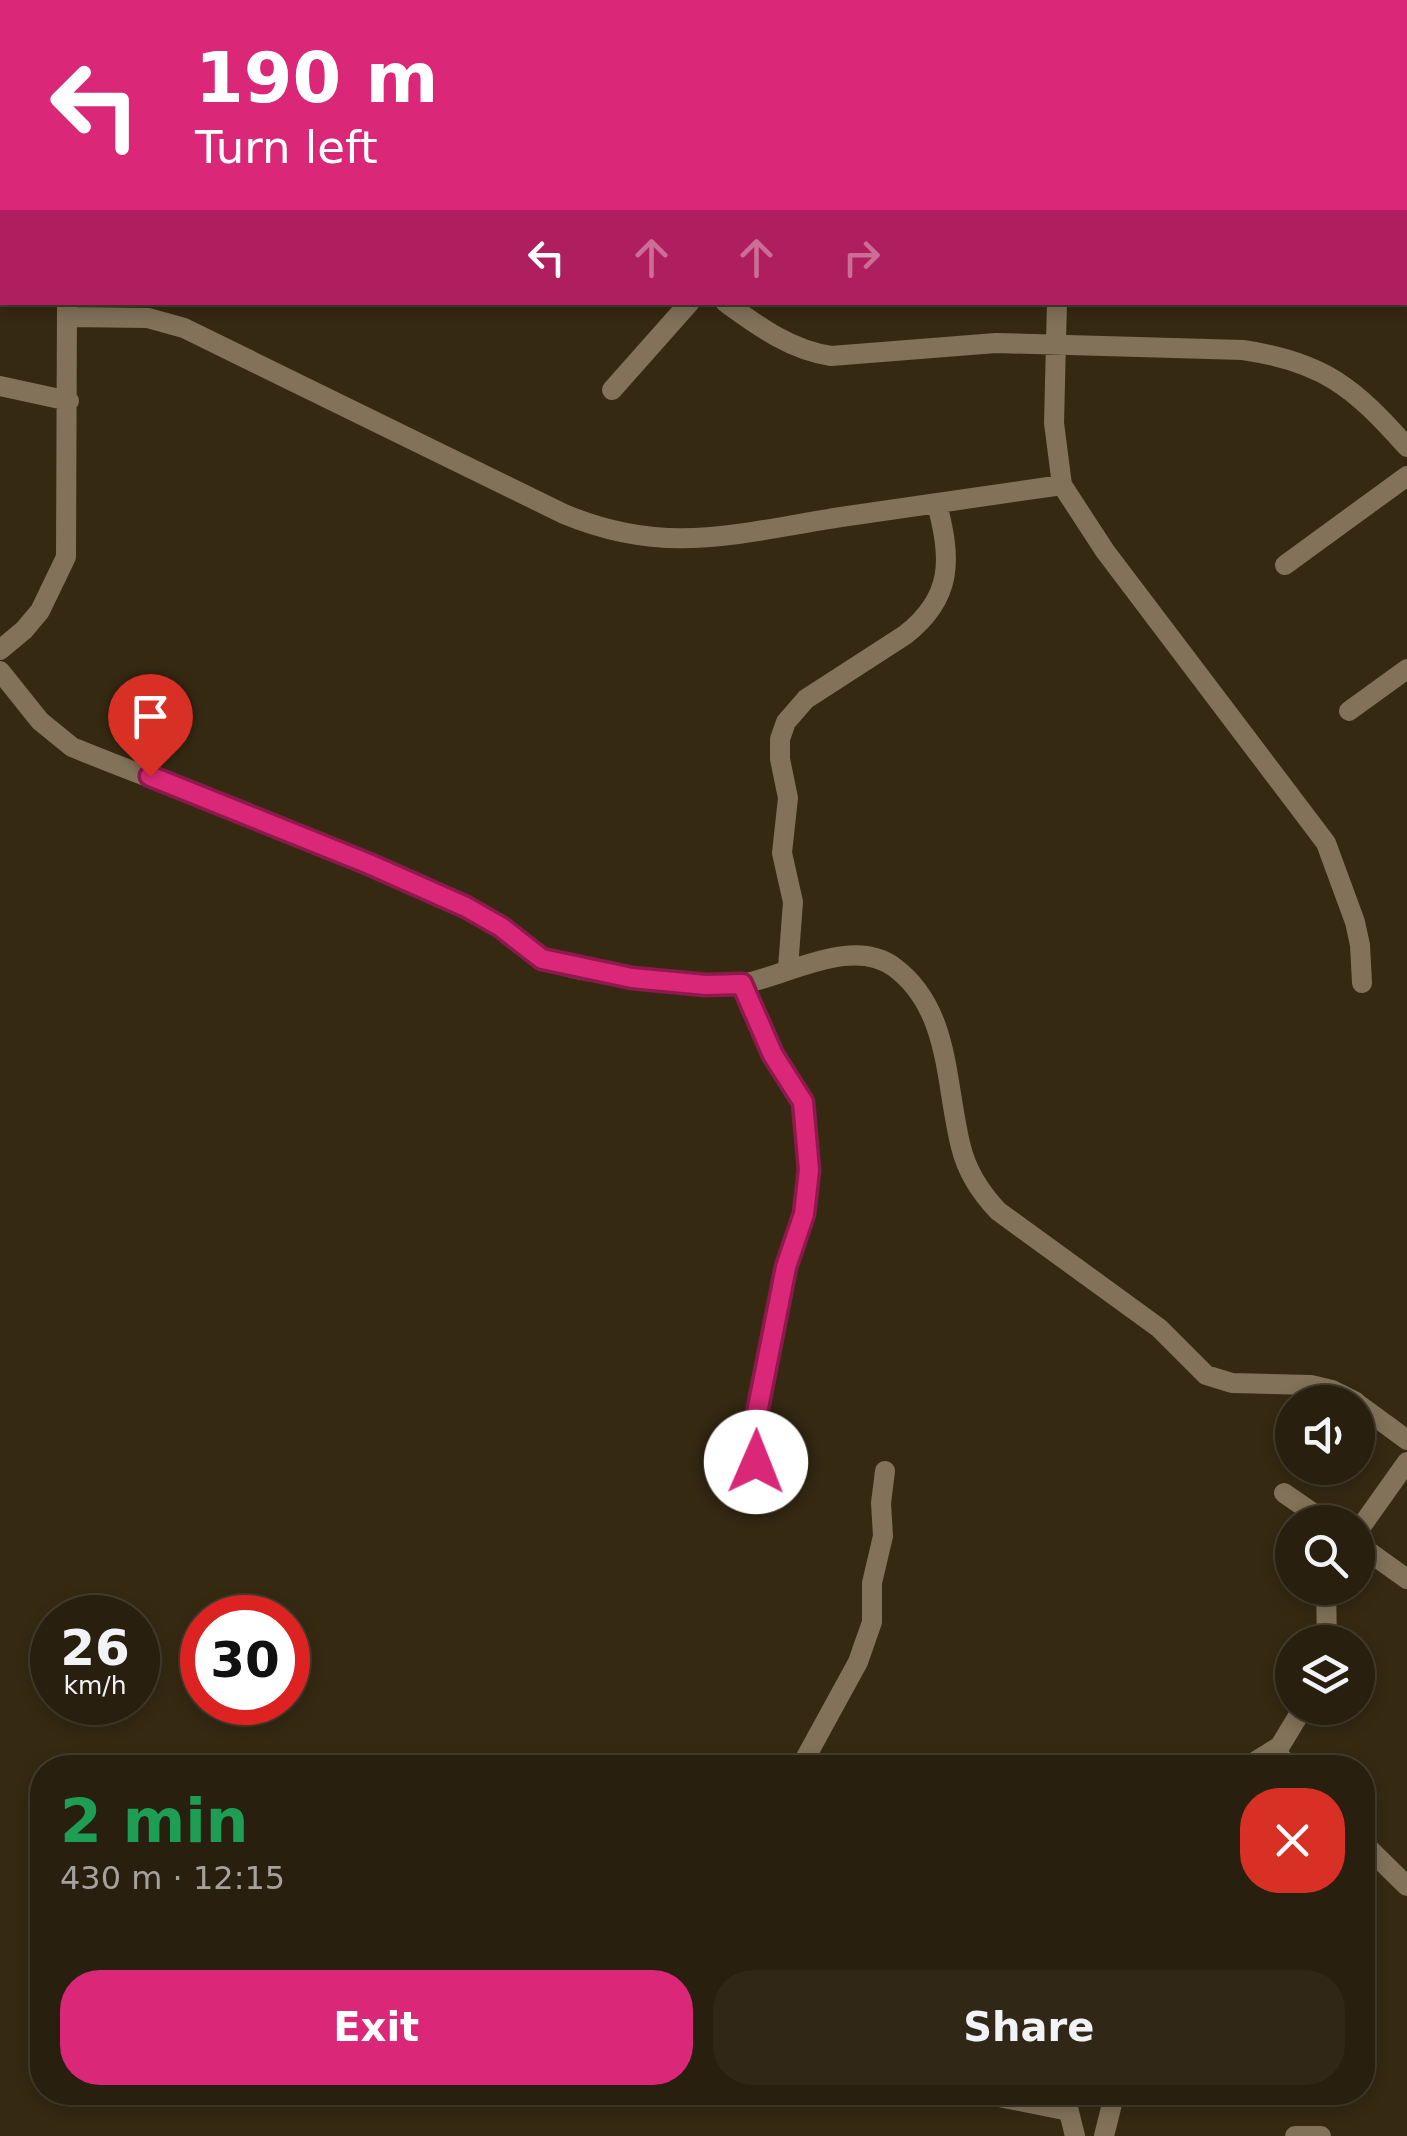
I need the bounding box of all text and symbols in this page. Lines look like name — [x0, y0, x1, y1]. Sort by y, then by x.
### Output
text: 190 m — [195, 37, 438, 119]
icon: left — [30, 40, 160, 170]
text: Turn left — [195, 121, 378, 174]
icon: left — [519, 230, 574, 285]
icon: ahead — [624, 230, 679, 285]
icon: ahead — [729, 230, 784, 285]
icon: right — [834, 230, 889, 285]
pin — [108, 674, 193, 777]
icon: arrive — [123, 689, 178, 744]
map controls — [1275, 1385, 1375, 1725]
button: sound — [1275, 1385, 1375, 1485]
position arrow — [704, 1410, 808, 1514]
button: search — [1275, 1505, 1375, 1605]
speed limit sign: 30 — [180, 1595, 310, 1725]
text: 26 — [60, 1619, 130, 1677]
button: layers — [1275, 1625, 1375, 1725]
text: km/h — [63, 1671, 127, 1700]
text: 2 min — [60, 1786, 248, 1856]
button: close — [1240, 1788, 1345, 1893]
text: 430 m · 12:15 — [60, 1859, 285, 1897]
button: Exit — [60, 1970, 693, 2085]
button: Share — [713, 1970, 1345, 2085]

